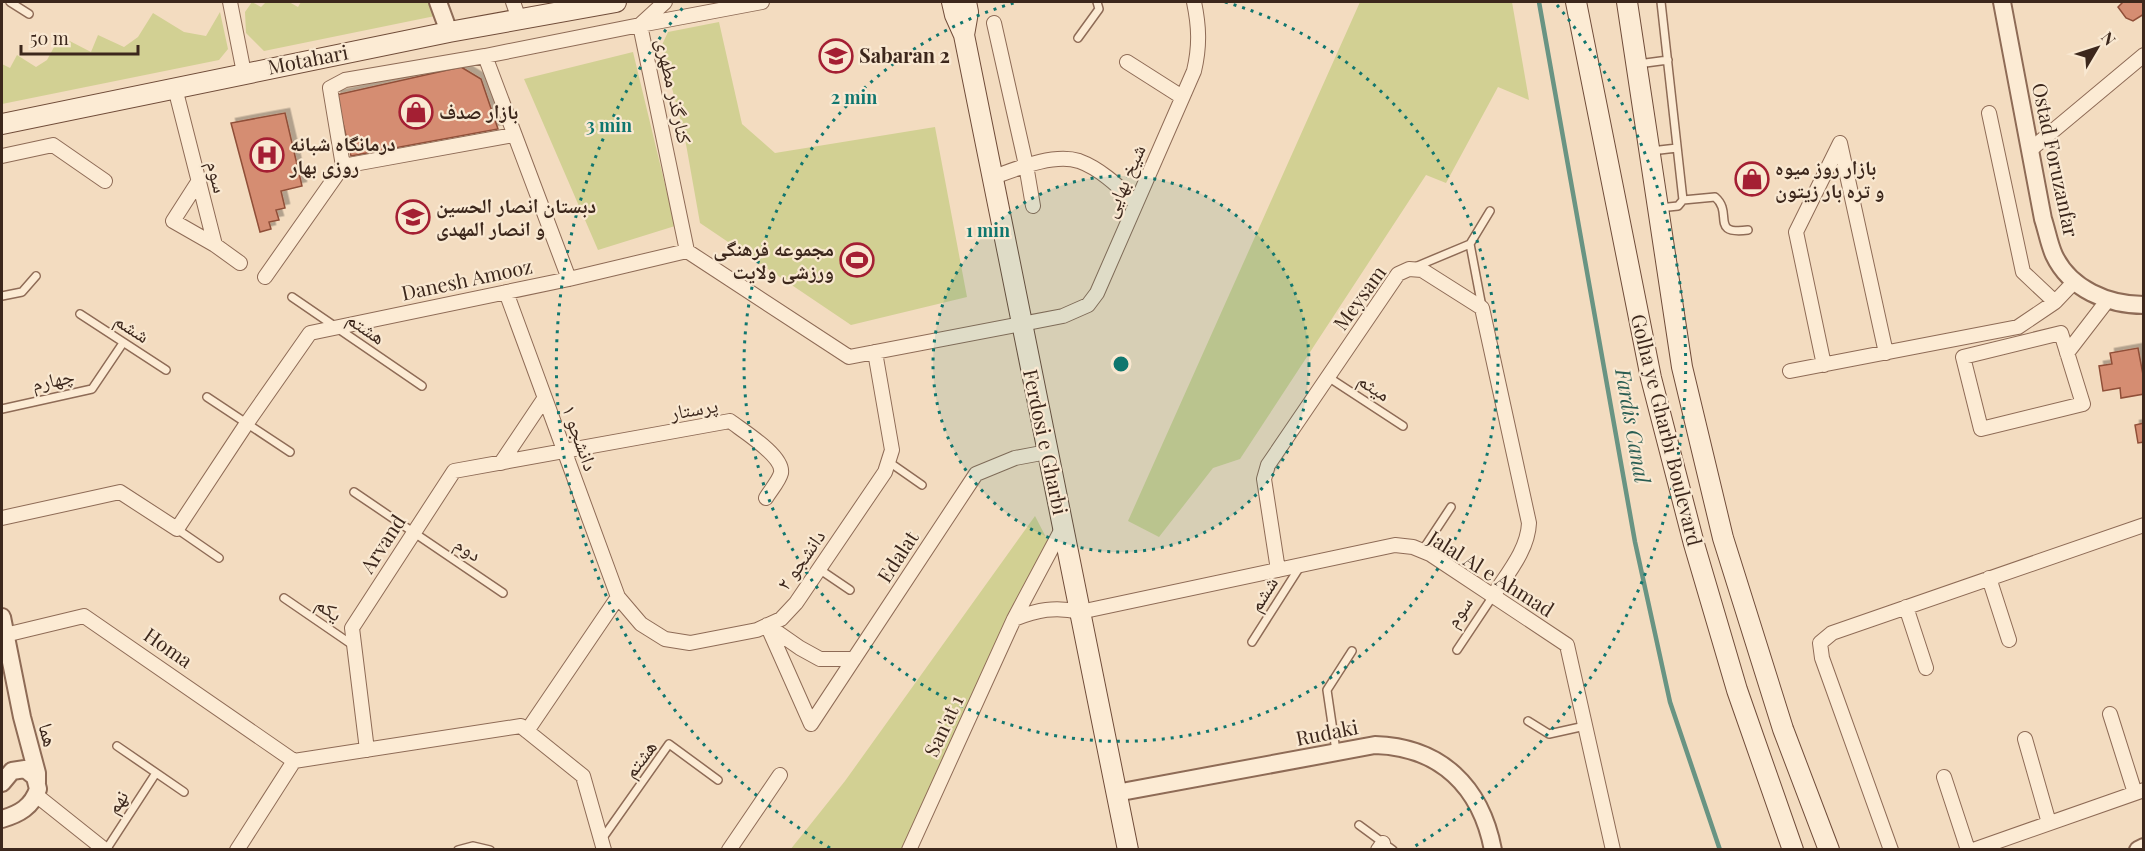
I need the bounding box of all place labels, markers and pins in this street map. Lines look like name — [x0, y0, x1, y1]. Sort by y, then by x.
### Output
school or university icon: Sabaran 2 — [818, 38, 854, 74]
place label: Sabaran 2 — [859, 41, 950, 68]
shop icon: بازار صدف — [398, 94, 434, 130]
place label: بازار صدف — [439, 97, 518, 124]
place label: درمانگاه شبانه روزی بهار — [289, 129, 396, 179]
hospital icon: درمانگاه شبانه روزی بهار — [249, 137, 285, 173]
place label: بازار روز میوه و تره بار زیتون — [1775, 153, 1884, 203]
shop icon: بازار روز میوه و تره بار زیتون — [1734, 161, 1770, 197]
place label: دبستان انصار الحسین و انصار المهدی — [436, 191, 596, 241]
school or university icon: دبستان انصار الحسین و انصار المهدی — [395, 199, 431, 235]
place label: مجموعه فرهنگی ورزشی ولایت — [713, 234, 834, 285]
sports icon: مجموعه فرهنگی ورزشی ولایت — [839, 242, 875, 278]
centre of rings — [1111, 354, 1131, 374]

